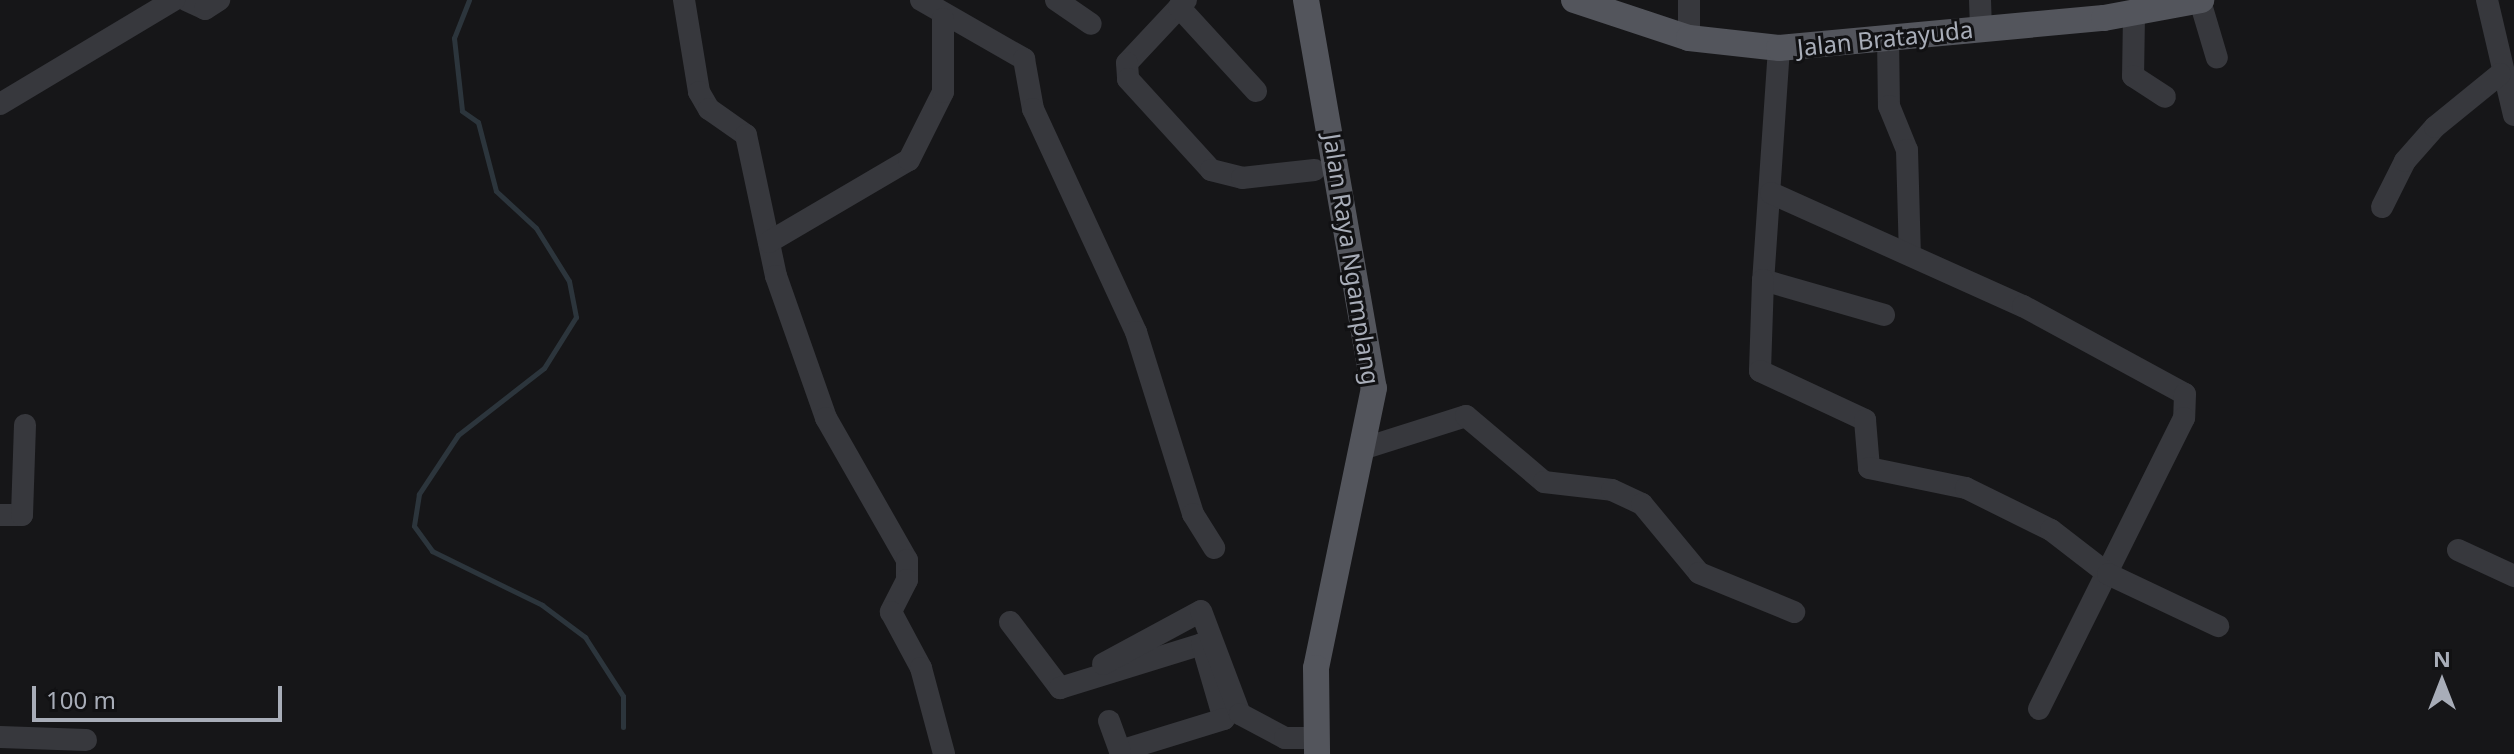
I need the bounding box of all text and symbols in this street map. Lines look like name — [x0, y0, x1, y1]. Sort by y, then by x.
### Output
street label: Jalan Bratayuda — [1796, 14, 1974, 62]
street label: Jalan Raya Ngamplang — [1318, 131, 1386, 387]
north arrow — [2402, 642, 2482, 722]
text: N — [2433, 643, 2451, 673]
scale bar — [36, 670, 286, 720]
text: 100 m — [46, 683, 116, 716]

